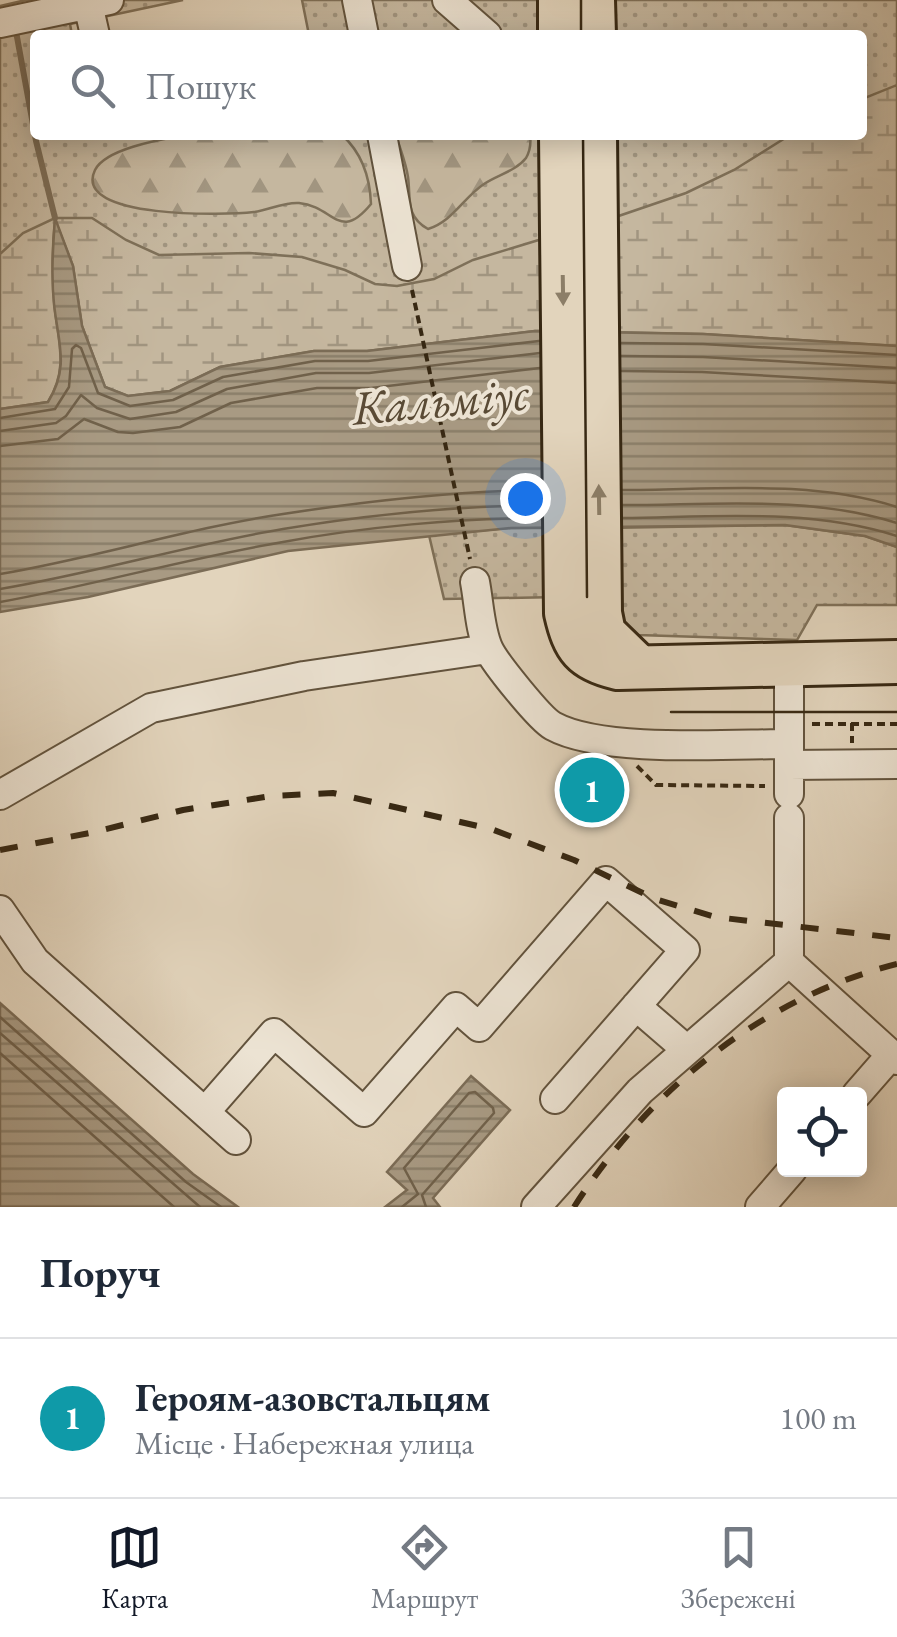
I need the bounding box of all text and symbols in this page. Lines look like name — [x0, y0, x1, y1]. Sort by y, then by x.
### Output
search box — [30, 30, 867, 140]
icon: search — [65, 58, 120, 113]
text: Пошук — [145, 61, 256, 110]
one-way arrow — [556, 274, 572, 306]
water label: Кальміус — [348, 361, 532, 439]
your location — [500, 473, 551, 524]
one-way arrow — [591, 483, 607, 515]
pin: 1 — [560, 752, 624, 828]
map controls — [777, 1087, 867, 1177]
button: locate — [777, 1087, 867, 1177]
text: Поруч — [40, 1245, 161, 1300]
text: Героям-азовстальцям — [135, 1373, 490, 1422]
text: 1 — [64, 1397, 81, 1439]
text: 100 m — [780, 1397, 857, 1439]
text: Місце · Набережная улица — [135, 1422, 474, 1464]
tab: Карта — [101, 1520, 168, 1616]
tab: Маршрут — [371, 1520, 478, 1616]
tab: Збережені — [681, 1520, 796, 1616]

